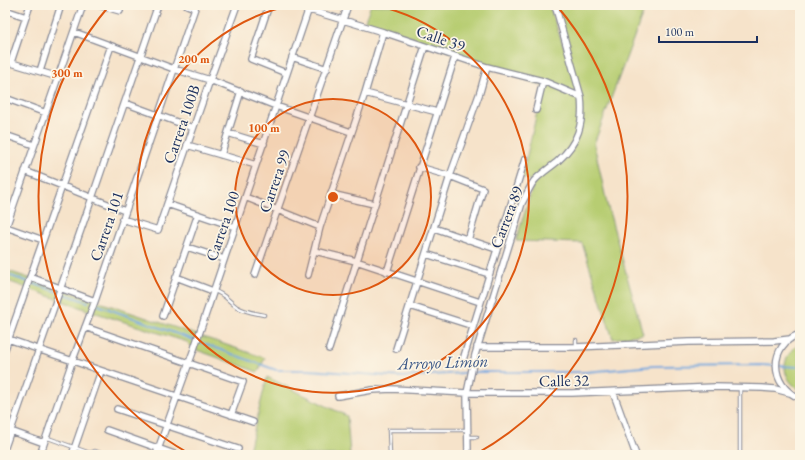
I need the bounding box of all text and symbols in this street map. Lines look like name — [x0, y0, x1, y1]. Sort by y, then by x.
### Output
scale bar — [659, 18, 757, 44]
street label: Calle 39 — [414, 20, 468, 57]
text: 100 m — [665, 24, 695, 40]
text: 200 m — [178, 51, 210, 67]
text: 300 m — [51, 65, 83, 81]
street label: Carrera 100B — [158, 82, 205, 166]
text: 100 m — [248, 120, 280, 136]
street label: Carrera 99 — [254, 147, 295, 215]
street label: Carrera 89 — [485, 183, 528, 251]
street label: Carrera 101 — [85, 188, 128, 264]
street label: Carrera 100 — [201, 188, 244, 264]
centre of rings — [326, 190, 340, 204]
water label: Arroyo Limón — [395, 349, 489, 375]
street label: Calle 32 — [539, 370, 590, 391]

